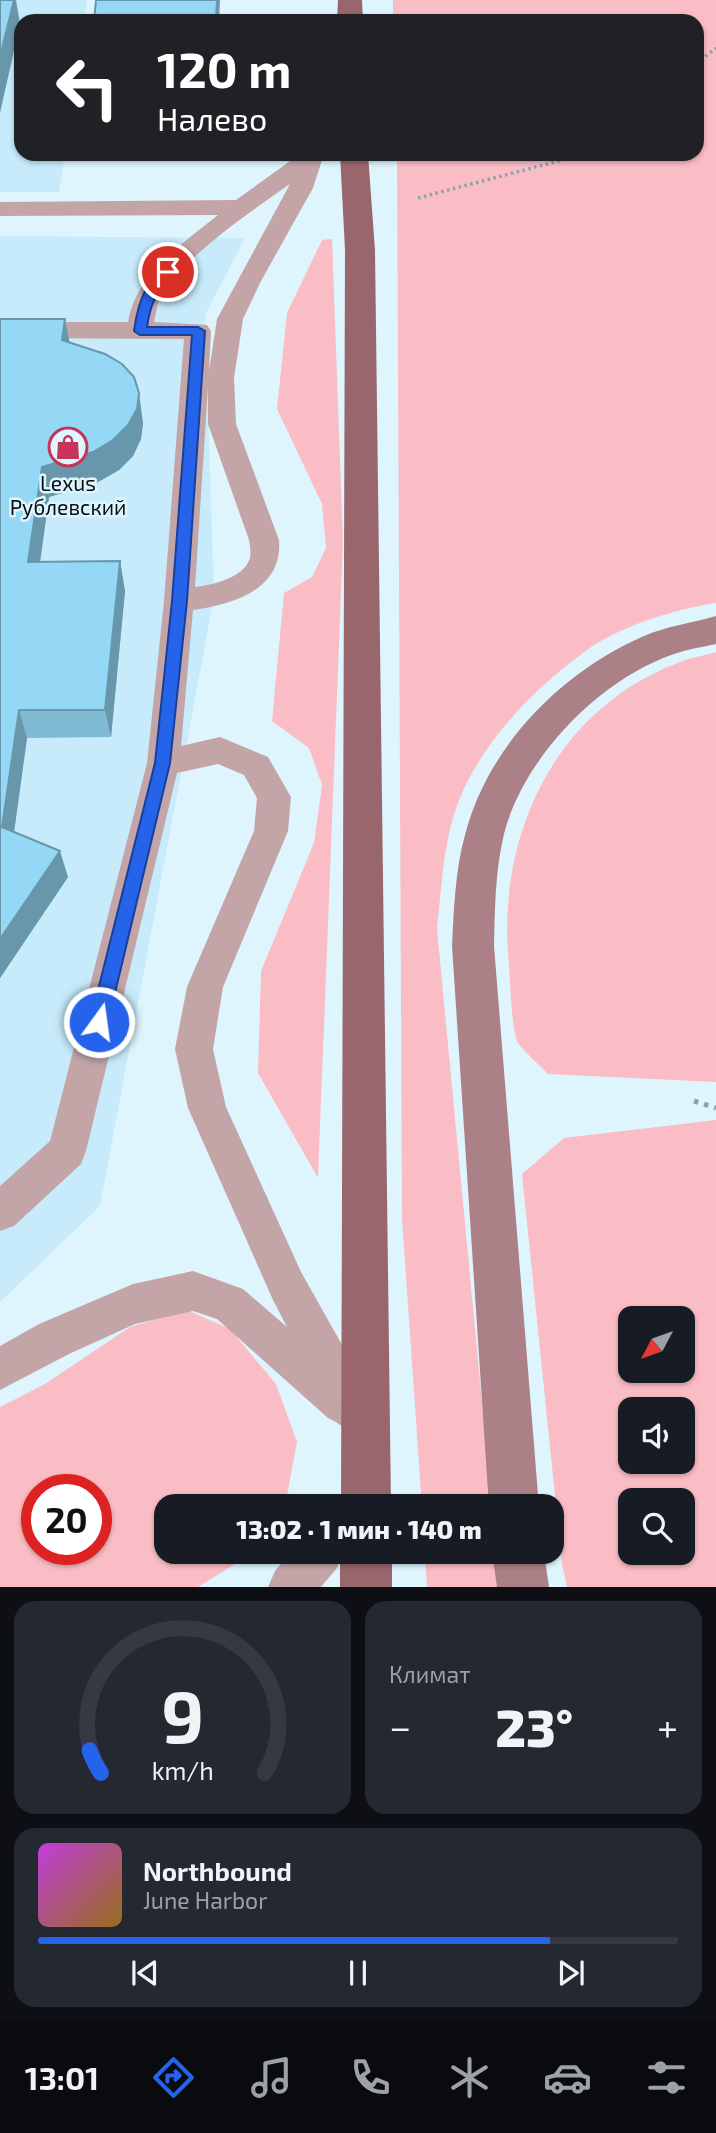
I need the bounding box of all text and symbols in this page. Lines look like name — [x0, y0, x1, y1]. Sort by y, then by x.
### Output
text: 120 m — [157, 39, 291, 98]
icon: left — [42, 42, 133, 133]
text: Налево — [157, 99, 267, 137]
pin — [138, 242, 198, 302]
icon: arrive — [149, 253, 187, 291]
shop icon: Lexus Рублевский — [47, 426, 89, 468]
place label: Lexus Рублевский — [10, 470, 126, 520]
position arrow — [62, 985, 136, 1059]
north arrow — [618, 1306, 695, 1382]
map controls — [618, 1306, 695, 1565]
button: sound — [618, 1397, 695, 1474]
speed limit sign: 20 — [21, 1474, 112, 1565]
button: search — [618, 1488, 695, 1565]
text: 13:02 · 1 мин · 140 m — [236, 1513, 482, 1544]
text: Климат — [389, 1660, 470, 1688]
text: 9 — [161, 1671, 204, 1759]
text: 23° — [495, 1695, 573, 1757]
text: − — [389, 1703, 411, 1749]
text: + — [657, 1703, 678, 1749]
text: km/h — [151, 1755, 214, 1785]
text: Northbound — [143, 1855, 292, 1886]
text: June Harbor — [143, 1886, 267, 1914]
icon: previous — [126, 1954, 164, 1992]
icon: pause — [339, 1954, 377, 1992]
icon: next — [552, 1954, 590, 1992]
icon: directions — [149, 2053, 198, 2102]
icon: music — [247, 2053, 296, 2102]
icon: phone — [346, 2053, 395, 2102]
icon: climate — [445, 2053, 494, 2102]
icon: car — [543, 2053, 592, 2102]
icon: filters — [642, 2053, 691, 2102]
text: 13:01 — [25, 2058, 99, 2096]

